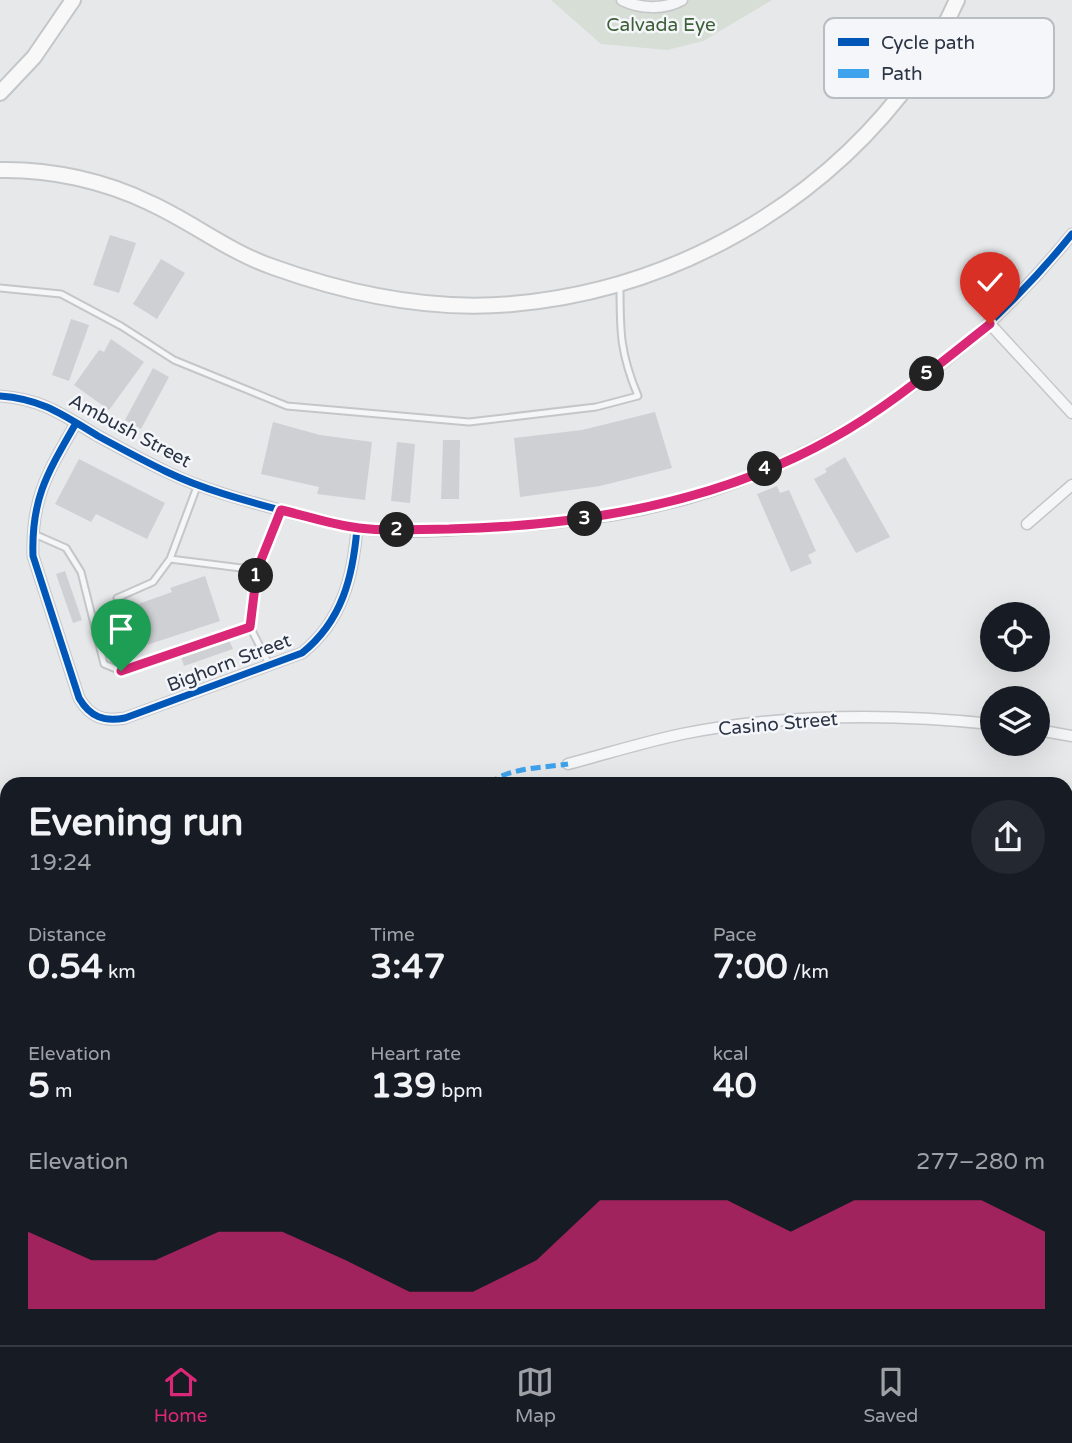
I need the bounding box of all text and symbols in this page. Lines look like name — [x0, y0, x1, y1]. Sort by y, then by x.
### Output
park label: Calvada Eye — [606, 14, 716, 36]
legend — [824, 18, 1054, 98]
text: Cycle path — [881, 32, 975, 54]
text: Path — [881, 63, 923, 85]
pin — [960, 252, 1020, 324]
icon: check — [971, 263, 1009, 301]
pin: 5 — [909, 356, 944, 392]
text: 5 — [921, 362, 932, 384]
street label: Ambush Street — [65, 390, 195, 472]
pin: 4 — [748, 452, 782, 486]
text: 4 — [759, 457, 770, 479]
pin: 3 — [568, 502, 602, 536]
text: 3 — [579, 507, 590, 529]
pin: 2 — [380, 512, 414, 548]
text: 2 — [391, 518, 402, 540]
pin: 1 — [238, 558, 274, 594]
text: 1 — [250, 564, 261, 586]
pin — [91, 599, 151, 671]
map controls — [980, 602, 1050, 756]
button: locate — [980, 602, 1050, 672]
icon: arrive — [102, 610, 140, 648]
street label: Bighorn Street — [164, 629, 294, 697]
button: layers — [980, 686, 1050, 756]
street label: Casino Street — [717, 708, 839, 740]
text: Evening run — [28, 800, 243, 846]
button: share — [971, 800, 1045, 874]
text: 19:24 — [28, 849, 92, 877]
text: Distance — [28, 924, 106, 946]
text: Time — [370, 924, 415, 946]
text: Pace — [713, 924, 756, 946]
text: 0.54 — [28, 946, 103, 988]
text: 3:47 — [370, 946, 445, 988]
text: 7:00 — [713, 946, 788, 988]
text: km — [103, 961, 136, 983]
text: /km — [788, 961, 829, 983]
text: Elevation — [28, 1043, 111, 1065]
text: Heart rate — [370, 1043, 461, 1065]
text: kcal — [713, 1043, 748, 1065]
text: 5 — [28, 1065, 50, 1107]
text: 139 — [370, 1065, 436, 1107]
text: 40 — [713, 1065, 757, 1107]
text: m — [50, 1080, 72, 1102]
text: bpm — [436, 1080, 483, 1102]
text: Elevation — [28, 1148, 129, 1176]
text: 277–280 m — [916, 1148, 1045, 1176]
tab: Home — [154, 1363, 208, 1427]
tab: Map — [515, 1363, 556, 1427]
tab: Saved — [863, 1363, 918, 1427]

